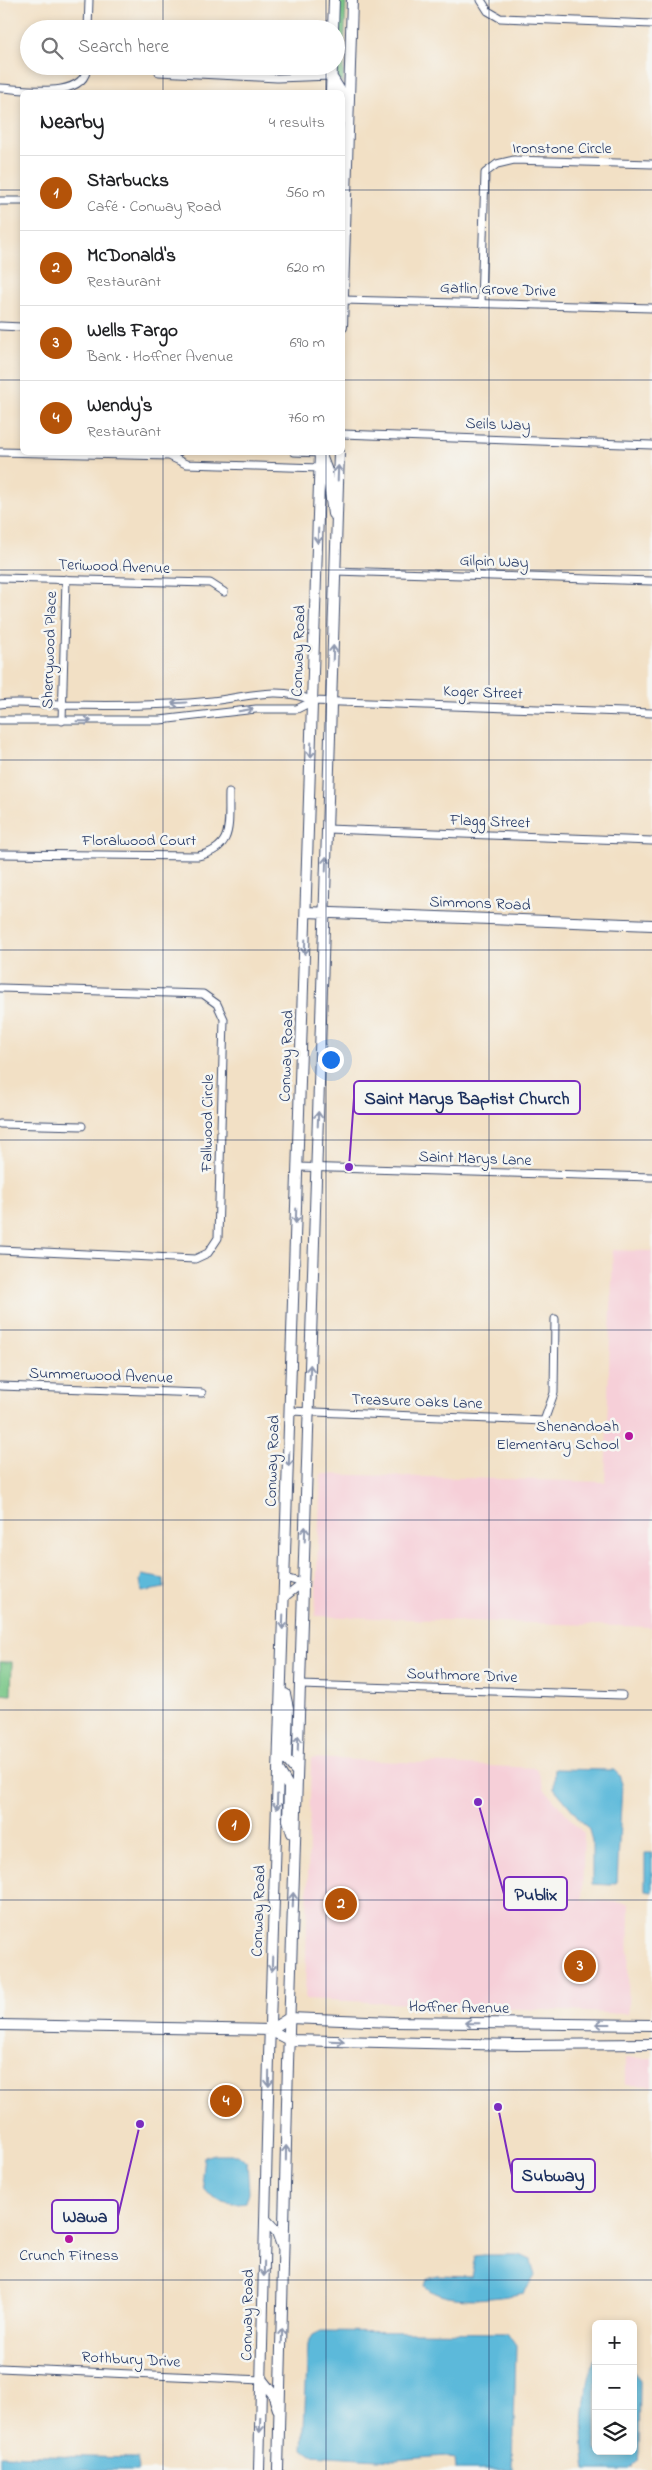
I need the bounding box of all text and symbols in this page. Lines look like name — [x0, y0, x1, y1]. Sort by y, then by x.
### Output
search box — [20, 20, 345, 75]
icon: search — [38, 34, 66, 62]
text: Search here — [78, 34, 169, 61]
text: Nearby — [40, 108, 104, 138]
text: 4 results — [269, 111, 325, 135]
street label: Ironstone Circle — [512, 137, 613, 161]
text: Starbucks — [87, 168, 169, 195]
text: 1 — [53, 181, 59, 205]
text: 560 m — [285, 181, 325, 205]
text: Café · Conway Road — [87, 195, 221, 219]
text: McDonald's — [87, 243, 176, 270]
text: 2 — [52, 256, 60, 280]
text: 620 m — [287, 256, 325, 280]
text: Restaurant — [87, 270, 161, 294]
street label: Gatlin Grove Drive — [440, 276, 557, 304]
text: Wells Fargo — [87, 318, 178, 345]
text: 3 — [53, 331, 59, 355]
text: 690 m — [290, 331, 325, 355]
text: Bank · Hoffner Avenue — [87, 345, 233, 369]
text: Wendy's — [87, 393, 153, 420]
text: 4 — [53, 406, 59, 430]
text: 760 m — [288, 406, 325, 430]
street label: Seils Way — [465, 412, 531, 438]
text: Restaurant — [87, 420, 161, 444]
one-way arrow — [333, 465, 343, 482]
one-way arrow — [313, 528, 322, 544]
street label: Gilpin Way — [459, 549, 529, 575]
street label: Teriwood Avenue — [58, 553, 171, 581]
street label: Sherrywood Place — [36, 590, 64, 709]
street label: Conway Road — [285, 605, 313, 697]
one-way arrow — [328, 645, 337, 661]
street label: Koger Street — [443, 680, 524, 706]
one-way arrow — [171, 699, 187, 708]
one-way arrow — [237, 705, 253, 715]
one-way arrow — [75, 716, 91, 726]
one-way arrow — [306, 741, 316, 757]
street label: Flagg Street — [448, 809, 531, 835]
street label: Floralwood Court — [81, 829, 197, 853]
one-way arrow — [322, 856, 331, 872]
street label: Simmons Road — [429, 890, 531, 918]
one-way arrow — [300, 938, 310, 955]
street label: Conway Road — [273, 1010, 301, 1102]
your location — [318, 1047, 344, 1073]
street label: Fallwood Circle — [195, 1073, 221, 1173]
callout: Saint Marys Baptist Church — [354, 1081, 580, 1114]
text: Saint Marys Baptist Church — [364, 1087, 570, 1114]
one-way arrow — [314, 1112, 323, 1128]
street label: Saint Marys Lane — [418, 1145, 533, 1173]
one-way arrow — [292, 1208, 301, 1224]
street label: Summerwood Avenue — [29, 1361, 174, 1391]
one-way arrow — [305, 1364, 315, 1380]
street label: Treasure Oaks Lane — [351, 1388, 484, 1416]
street label: Conway Road — [259, 1415, 287, 1507]
place label: Shenandoah Elementary School — [496, 1415, 619, 1457]
marker: Shenandoah Elementary School — [623, 1430, 635, 1442]
one-way arrow — [284, 1451, 293, 1467]
one-way arrow — [300, 1526, 309, 1542]
one-way arrow — [278, 1614, 288, 1630]
street label: Southmore Drive — [406, 1662, 519, 1690]
one-way arrow — [293, 1735, 303, 1752]
one-way arrow — [273, 1793, 282, 1809]
pin: 1 — [218, 1806, 250, 1844]
street label: Conway Road — [245, 1865, 273, 1957]
callout: Publix — [504, 1877, 567, 1910]
text: Publix — [515, 1883, 557, 1909]
pin: 2 — [325, 1885, 357, 1923]
one-way arrow — [288, 1892, 298, 1908]
pin: 3 — [564, 1947, 596, 1985]
one-way arrow — [268, 1956, 277, 1972]
street label: Hoffner Avenue — [409, 1995, 510, 2021]
one-way arrow — [464, 2018, 480, 2028]
one-way arrow — [596, 2020, 612, 2029]
one-way arrow — [329, 2036, 345, 2045]
one-way arrow — [264, 2071, 273, 2087]
pin: 4 — [210, 2082, 242, 2120]
one-way arrow — [281, 2145, 291, 2161]
callout: Subway — [512, 2159, 595, 2192]
text: Subway — [522, 2164, 584, 2191]
callout: Wawa — [52, 2200, 118, 2233]
text: Wawa — [62, 2205, 108, 2231]
marker: Crunch Fitness — [63, 2233, 75, 2245]
place label: Crunch Fitness — [19, 2244, 119, 2268]
one-way arrow — [260, 2260, 269, 2276]
street label: Conway Road — [235, 2269, 261, 2361]
map controls — [592, 2320, 637, 2455]
button: + — [592, 2320, 637, 2365]
one-way arrow — [277, 2329, 287, 2345]
street label: Rothbury Drive — [81, 2345, 182, 2375]
button: − — [592, 2365, 637, 2410]
button: layers — [592, 2410, 637, 2455]
one-way arrow — [255, 2416, 265, 2433]

